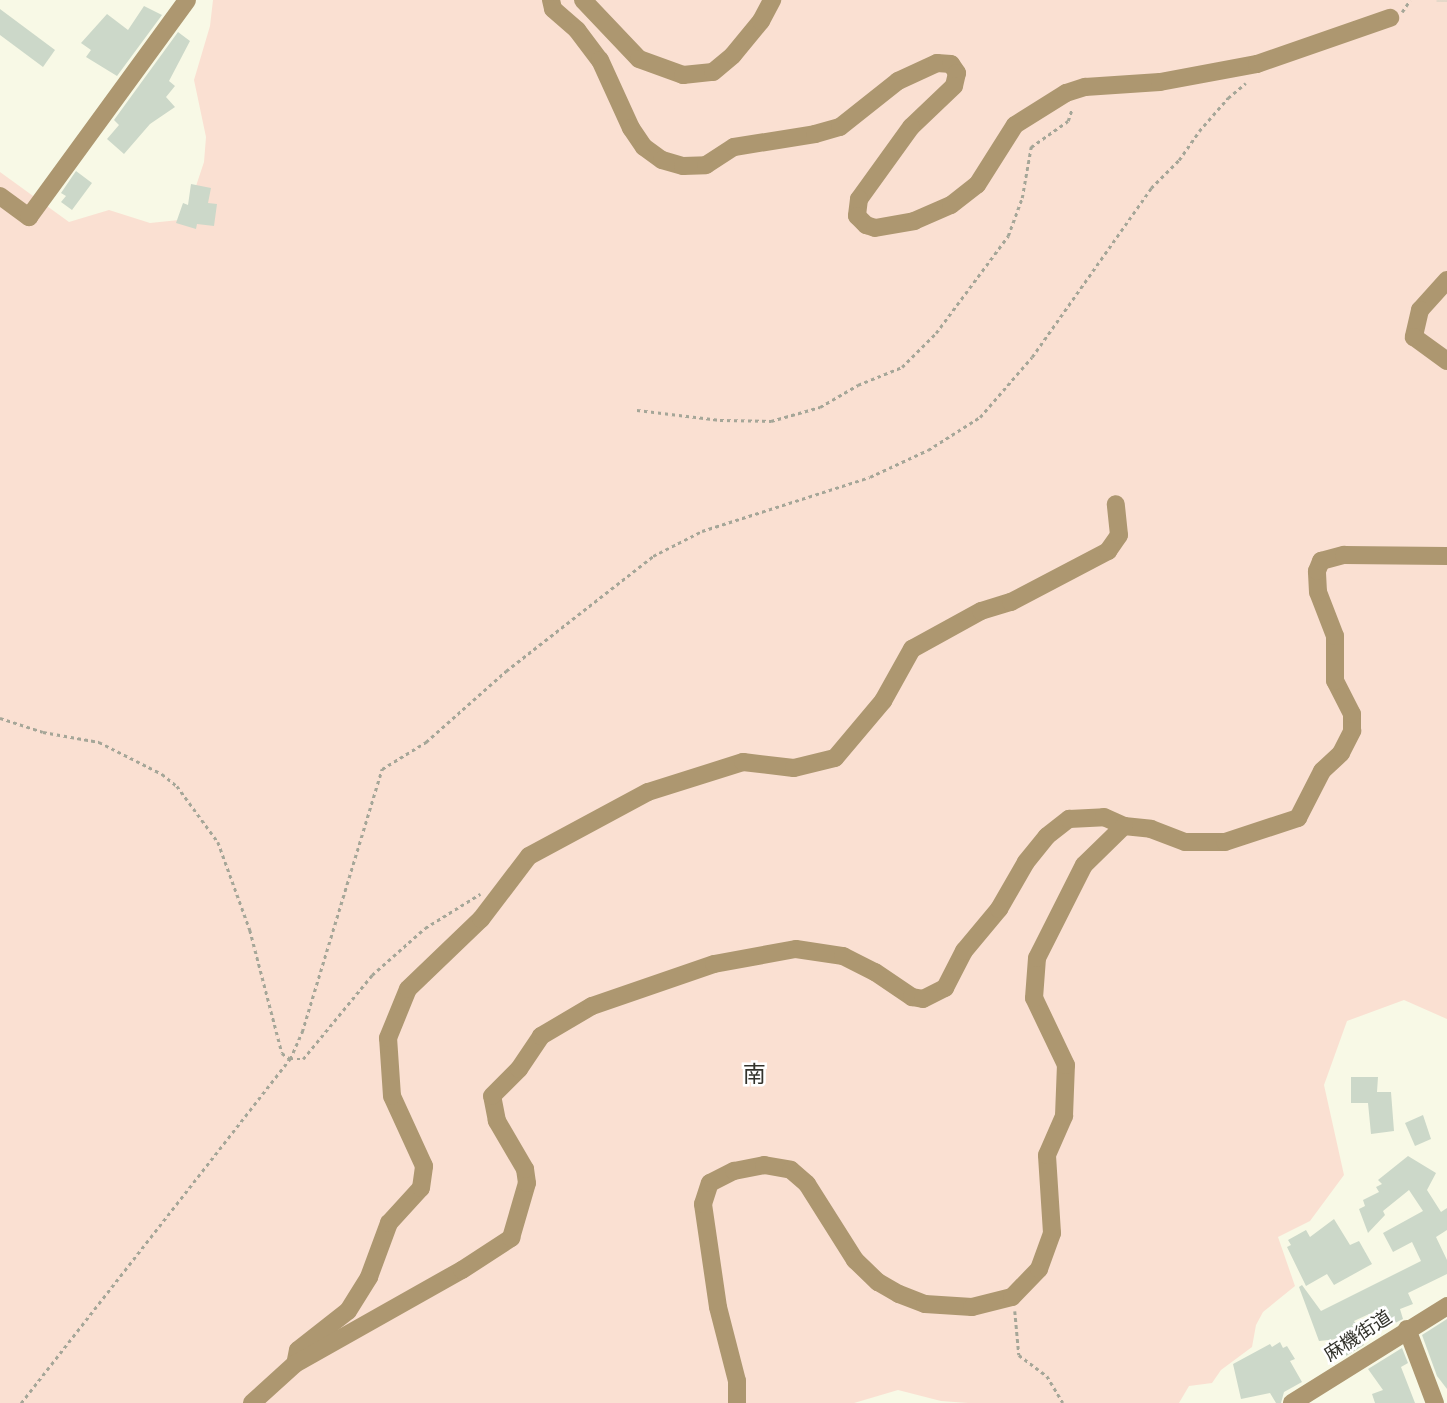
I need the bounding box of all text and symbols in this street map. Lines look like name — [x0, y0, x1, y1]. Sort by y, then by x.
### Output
district label: 南 — [743, 1060, 765, 1088]
street label: 麻機街道 — [1320, 1306, 1396, 1366]

